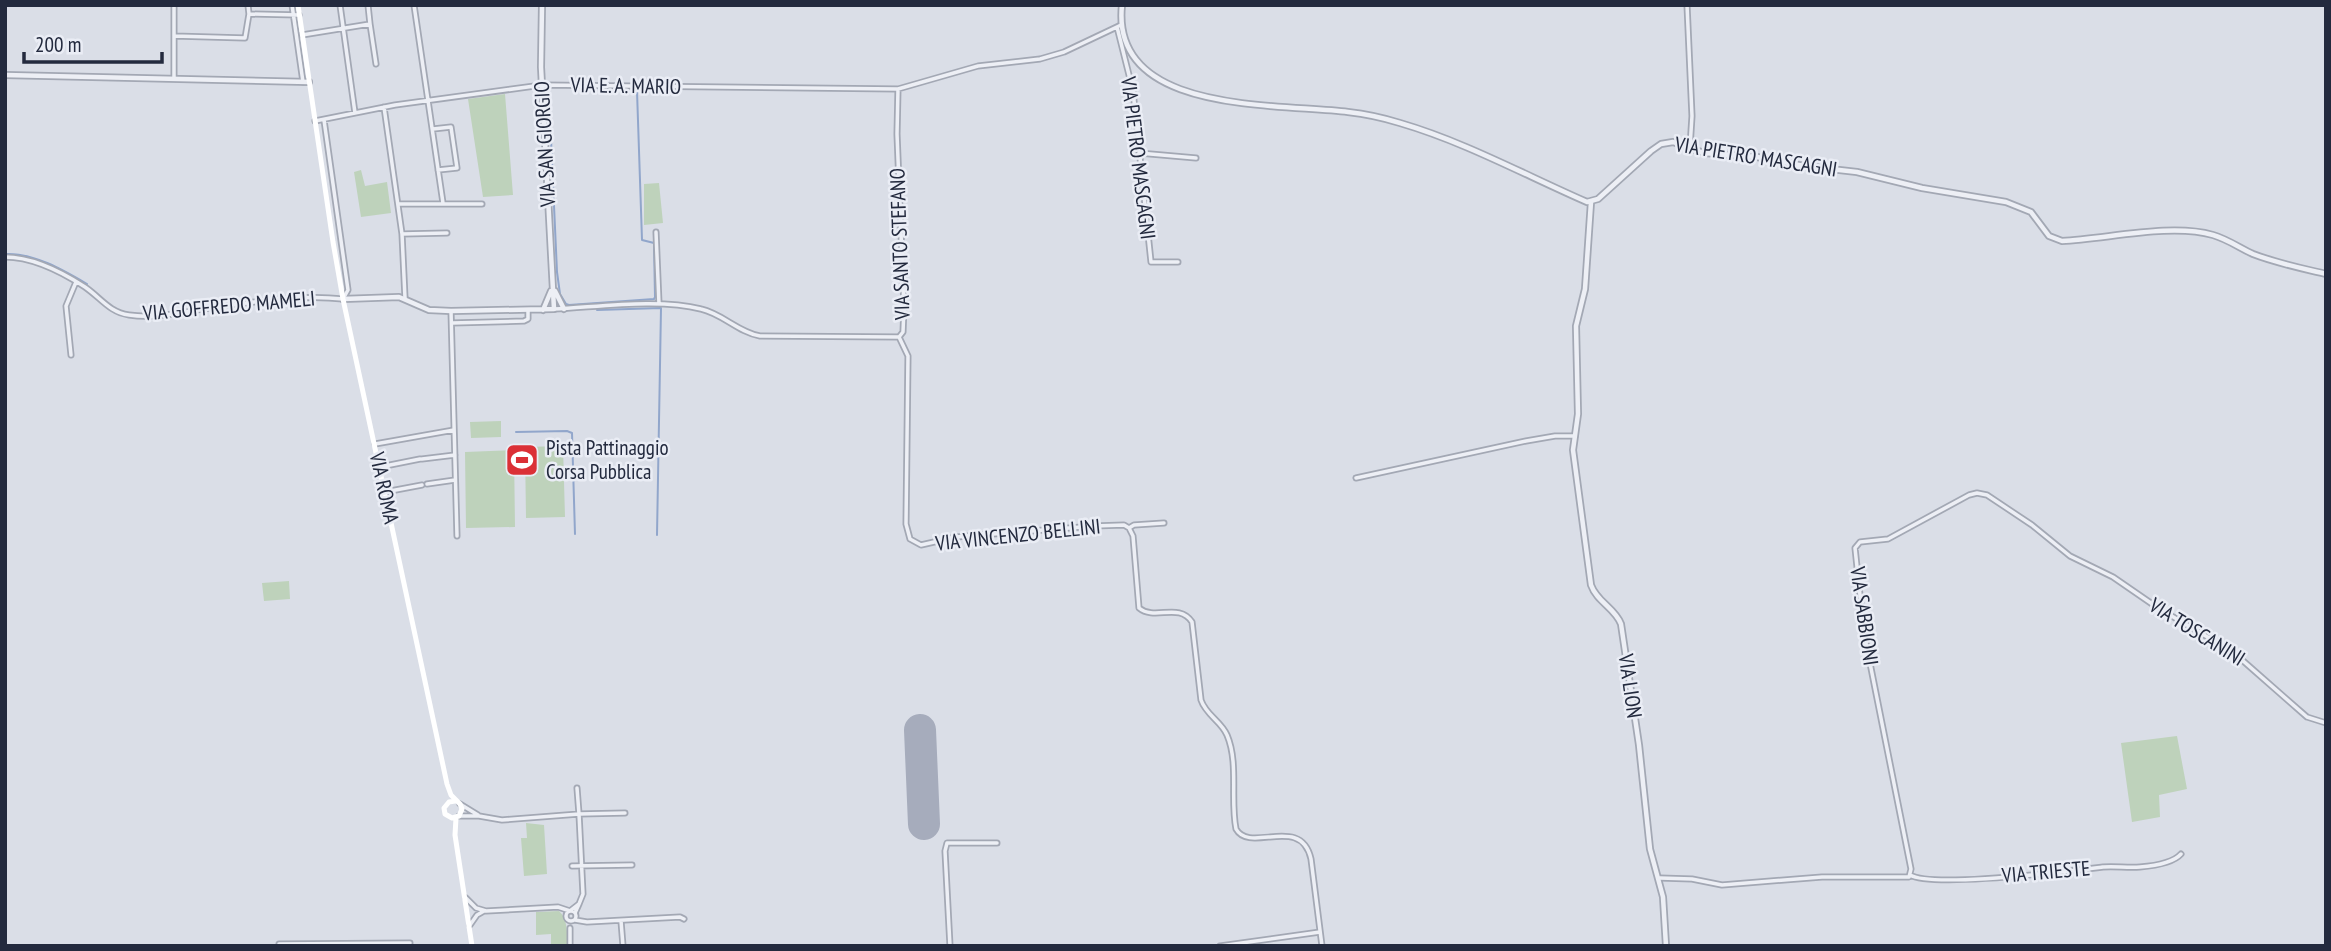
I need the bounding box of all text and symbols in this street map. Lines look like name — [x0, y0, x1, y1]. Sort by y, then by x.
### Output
scale bar — [24, 21, 163, 65]
text: 200 m — [35, 31, 81, 58]
street label: VIA E. A. MARIO — [570, 71, 682, 100]
street label: VIA PIETRO MASCAGNI — [1115, 74, 1162, 241]
street label: VIA SAN GIORGIO — [528, 80, 561, 209]
street label: VIA PIETRO MASCAGNI — [1672, 130, 1839, 183]
street label: VIA SANTO STEFANO — [883, 168, 916, 321]
street label: VIA GOFFREDO MAMELI — [141, 285, 316, 327]
place label: Pista Pattinaggio Corsa Pubblica — [546, 434, 669, 485]
sports icon: Pista Pattinaggio Corsa Pubblica — [503, 441, 541, 479]
street label: VIA ROMA — [364, 449, 405, 526]
street label: VIA VINCENZO BELLINI — [933, 512, 1102, 557]
street label: VIA SABBIONI — [1844, 564, 1885, 667]
street label: VIA TOSCANINI — [2143, 591, 2250, 672]
street label: VIA LION — [1612, 651, 1648, 720]
street label: VIA TRIESTE — [2000, 854, 2091, 889]

